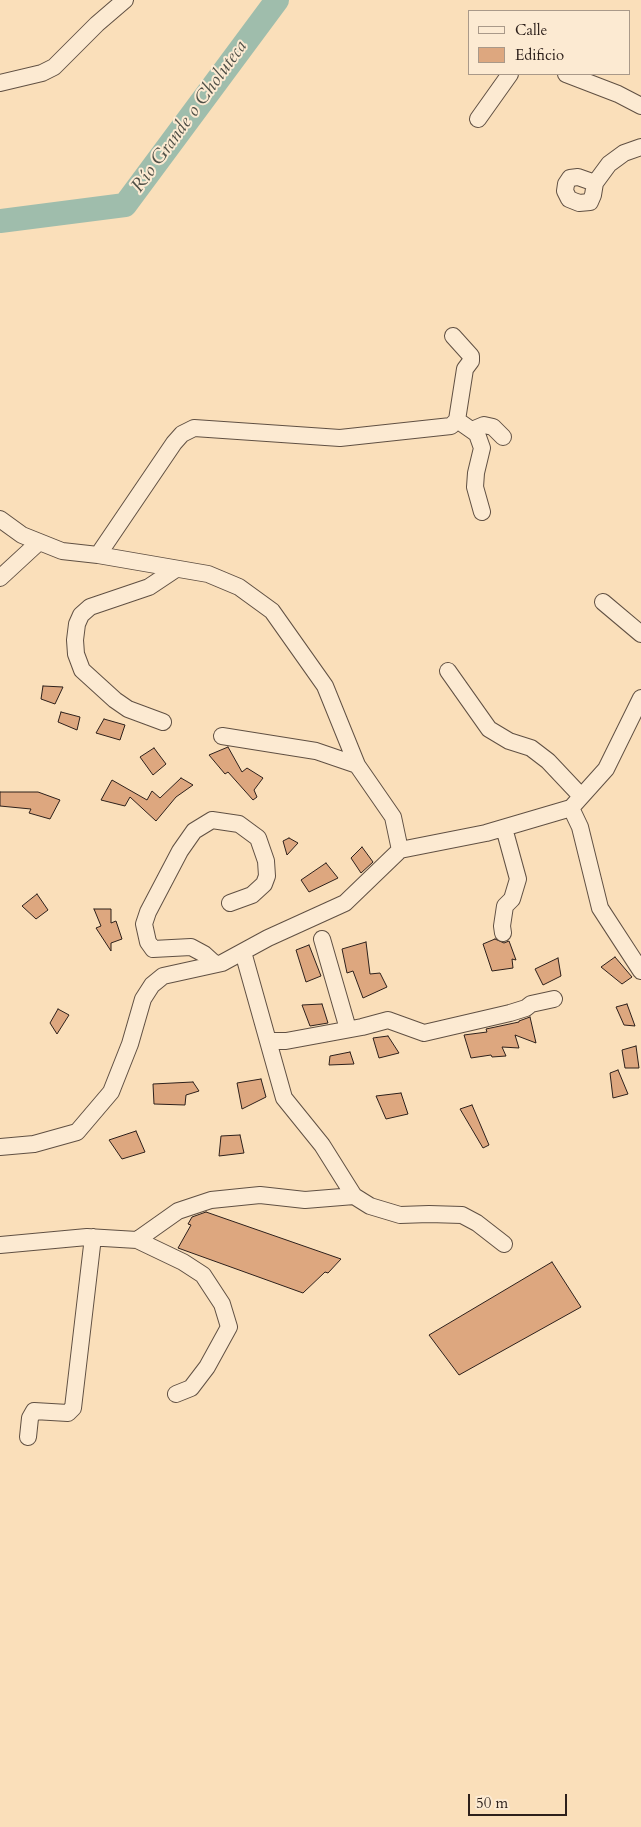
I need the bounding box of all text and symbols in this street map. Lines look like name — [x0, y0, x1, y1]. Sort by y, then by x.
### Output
legend — [468, 10, 631, 75]
text: Calle — [515, 20, 547, 40]
water label: Río Grande o Choluteca — [127, 37, 253, 197]
text: Edificio — [515, 45, 564, 65]
scale bar — [471, 1784, 570, 1816]
text: 50 m — [476, 1793, 508, 1813]

